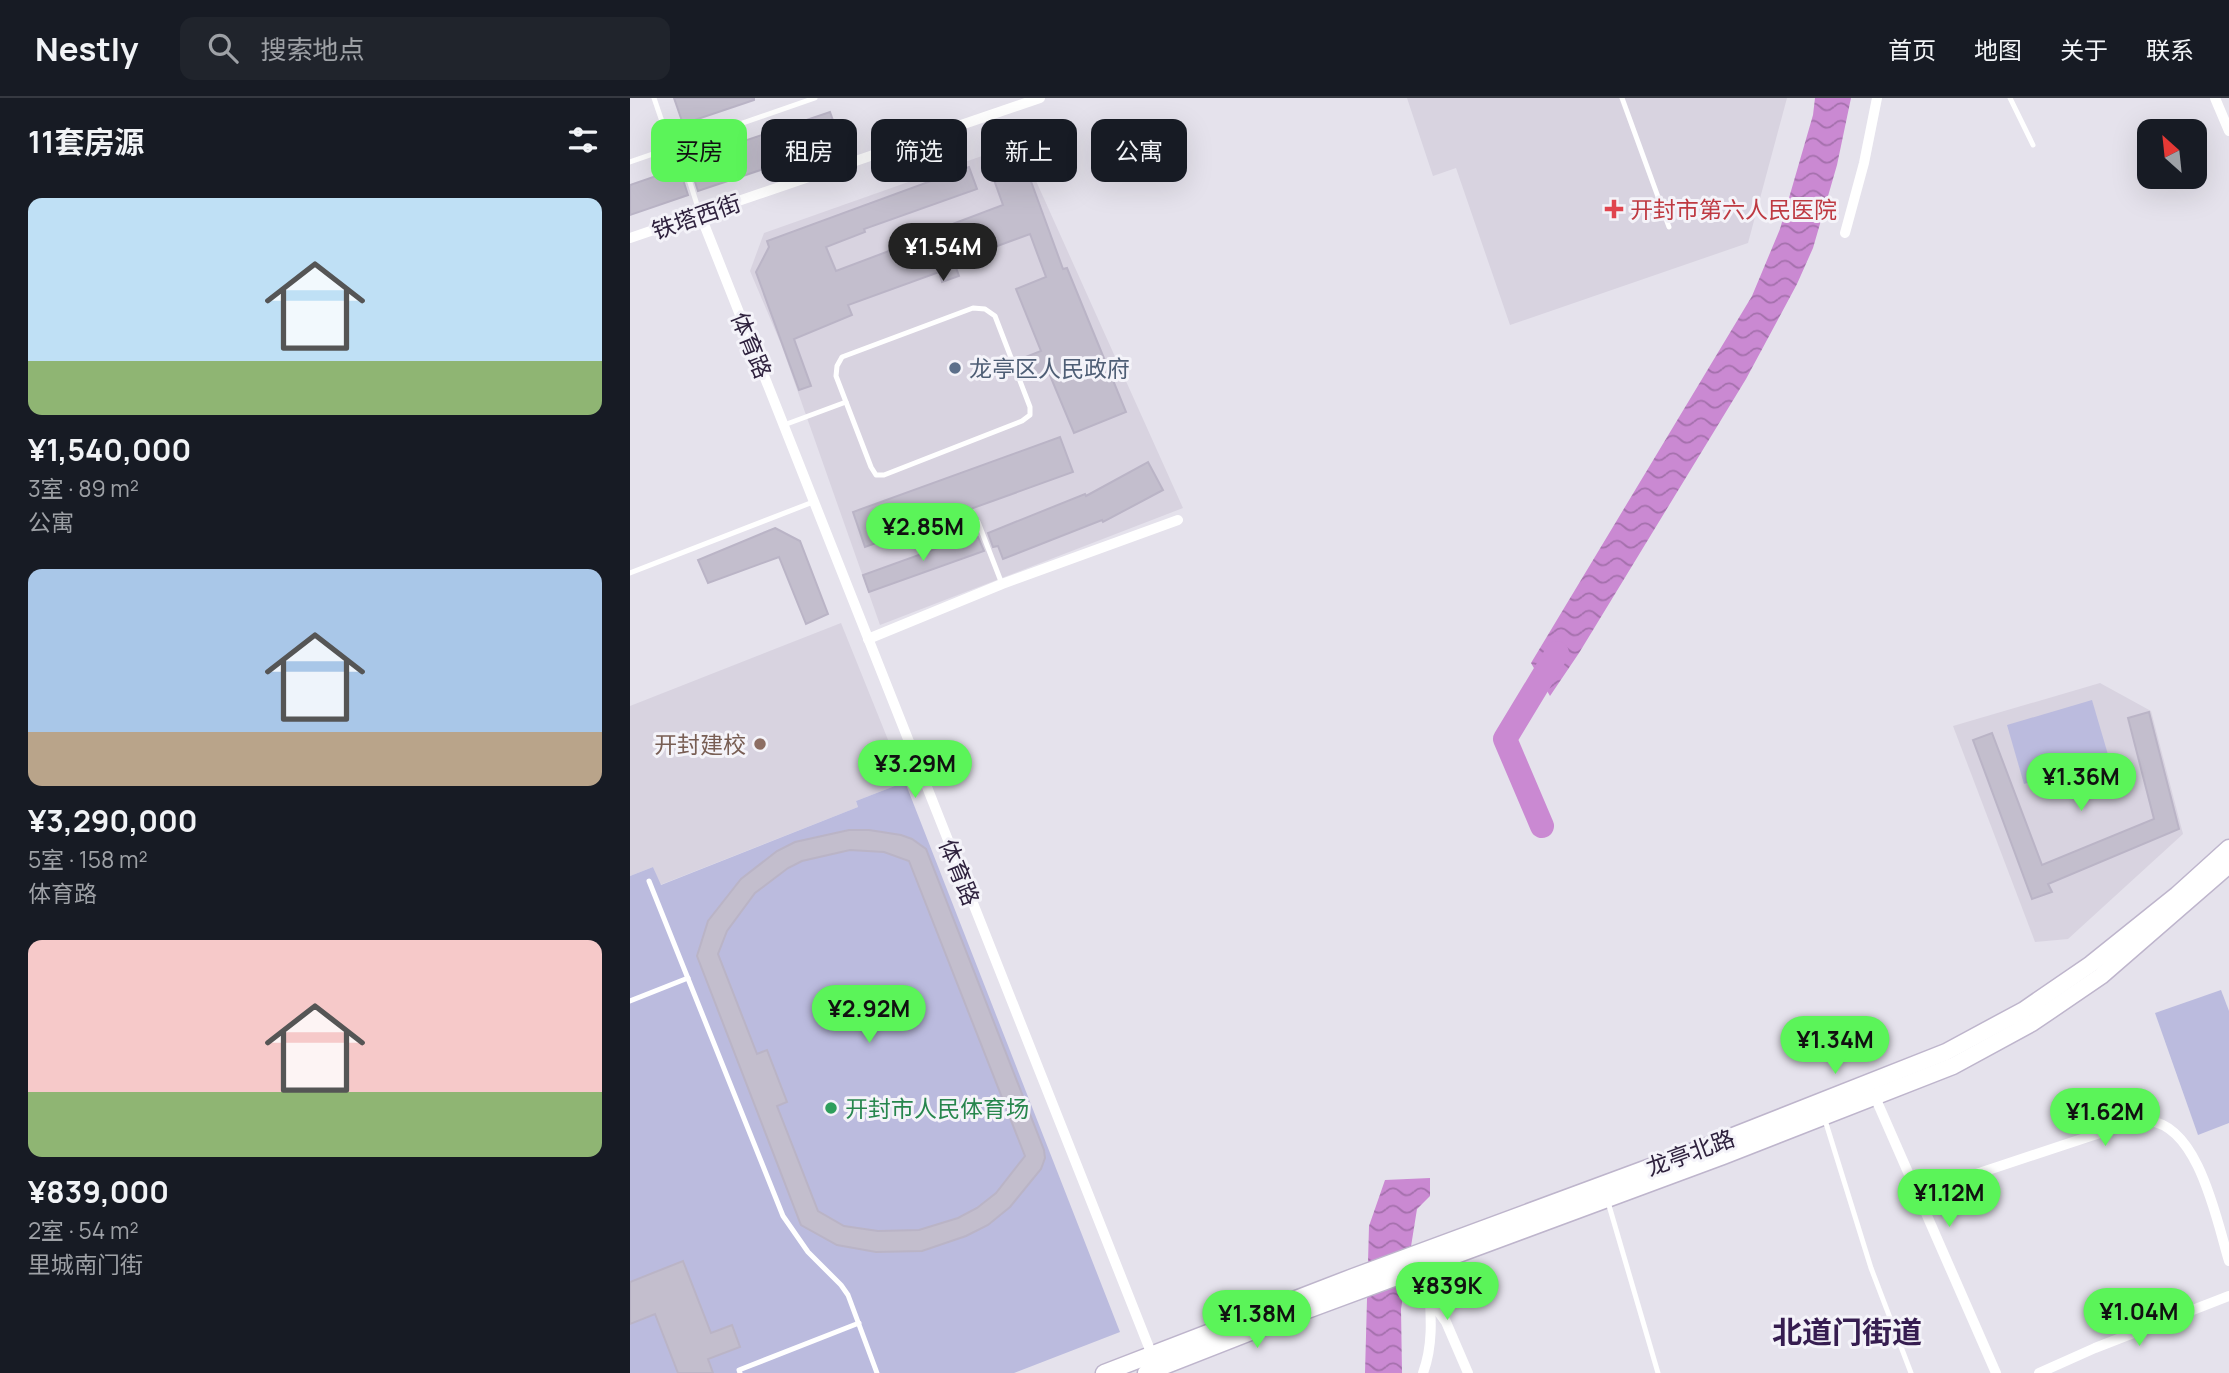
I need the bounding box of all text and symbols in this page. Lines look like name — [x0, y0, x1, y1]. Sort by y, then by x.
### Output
search box — [180, 17, 670, 80]
text: Nestly — [35, 26, 138, 71]
icon: search — [204, 29, 242, 67]
text: 搜索地点 — [260, 31, 364, 67]
text: 首页 — [1888, 33, 1936, 66]
text: 地图 — [1974, 33, 2022, 66]
text: 关于 — [2060, 33, 2108, 66]
text: 联系 — [2146, 33, 2194, 66]
chip: 买房 — [651, 119, 747, 182]
chip: 租房 — [761, 119, 857, 182]
chip: 筛选 — [871, 119, 967, 182]
chip: 新上 — [981, 119, 1077, 182]
chip: 公寓 — [1091, 119, 1187, 182]
north arrow — [2137, 119, 2207, 189]
map controls — [2137, 119, 2207, 189]
text: 11套房源 — [28, 121, 144, 162]
icon: filters — [564, 121, 602, 159]
street label: 铁塔西街 — [647, 186, 745, 246]
place label: 开封市第六人民医院 — [1630, 193, 1837, 225]
marker: 开封市第六人民医院 — [1604, 199, 1624, 219]
pin: ¥1.54M — [886, 223, 1000, 283]
text: ¥1.54M — [904, 230, 982, 262]
icon: home — [252, 243, 378, 369]
street label: 体育路 — [724, 307, 780, 383]
place label: 龙亭区人民政府 — [969, 352, 1130, 384]
marker: 龙亭区人民政府 — [947, 360, 963, 376]
text: ¥1,540,000 — [28, 429, 191, 470]
text: 3室 · 89 m² — [28, 472, 139, 504]
pin: ¥2.85M — [866, 504, 980, 563]
text: 公寓 — [28, 506, 74, 538]
text: ¥2.85M — [882, 510, 964, 542]
icon: home — [252, 614, 378, 740]
place label: 开封建校 — [654, 728, 746, 760]
marker: 开封建校 — [752, 736, 768, 752]
pin: ¥3.29M — [858, 740, 972, 800]
text: ¥3.29M — [874, 747, 956, 779]
pin: ¥1.36M — [2024, 754, 2138, 813]
text: ¥1.36M — [2042, 760, 2120, 792]
text: ¥3,290,000 — [28, 800, 197, 841]
street label: 体育路 — [932, 834, 988, 910]
text: 5室 · 158 m² — [28, 843, 148, 875]
text: 体育路 — [28, 877, 97, 909]
icon: home — [252, 985, 378, 1111]
pin: ¥2.92M — [812, 986, 926, 1045]
text: ¥2.92M — [828, 992, 910, 1024]
pin: ¥1.34M — [1778, 1016, 1892, 1076]
text: ¥1.34M — [1796, 1023, 1874, 1055]
pin: ¥1.62M — [2048, 1088, 2162, 1148]
place label: 开封市人民体育场 — [845, 1092, 1029, 1124]
text: ¥1.62M — [2066, 1095, 2144, 1127]
marker: 开封市人民体育场 — [823, 1100, 839, 1116]
street label: 龙亭北路 — [1641, 1121, 1739, 1183]
pin: ¥1.12M — [1892, 1170, 2006, 1229]
text: ¥839,000 — [28, 1171, 169, 1212]
text: ¥1.12M — [1914, 1176, 1984, 1208]
text: 2室 · 54 m² — [28, 1214, 139, 1246]
text: 里城南门街 — [28, 1248, 143, 1280]
pin: ¥839K — [1398, 1262, 1496, 1322]
text: ¥839K — [1412, 1269, 1482, 1301]
pin: ¥1.04M — [2082, 1288, 2196, 1348]
pin: ¥1.38M — [1200, 1290, 1314, 1350]
text: ¥1.04M — [2100, 1295, 2179, 1327]
text: ¥1.38M — [1218, 1297, 1296, 1329]
district label: 北道门街道 — [1772, 1311, 1922, 1352]

